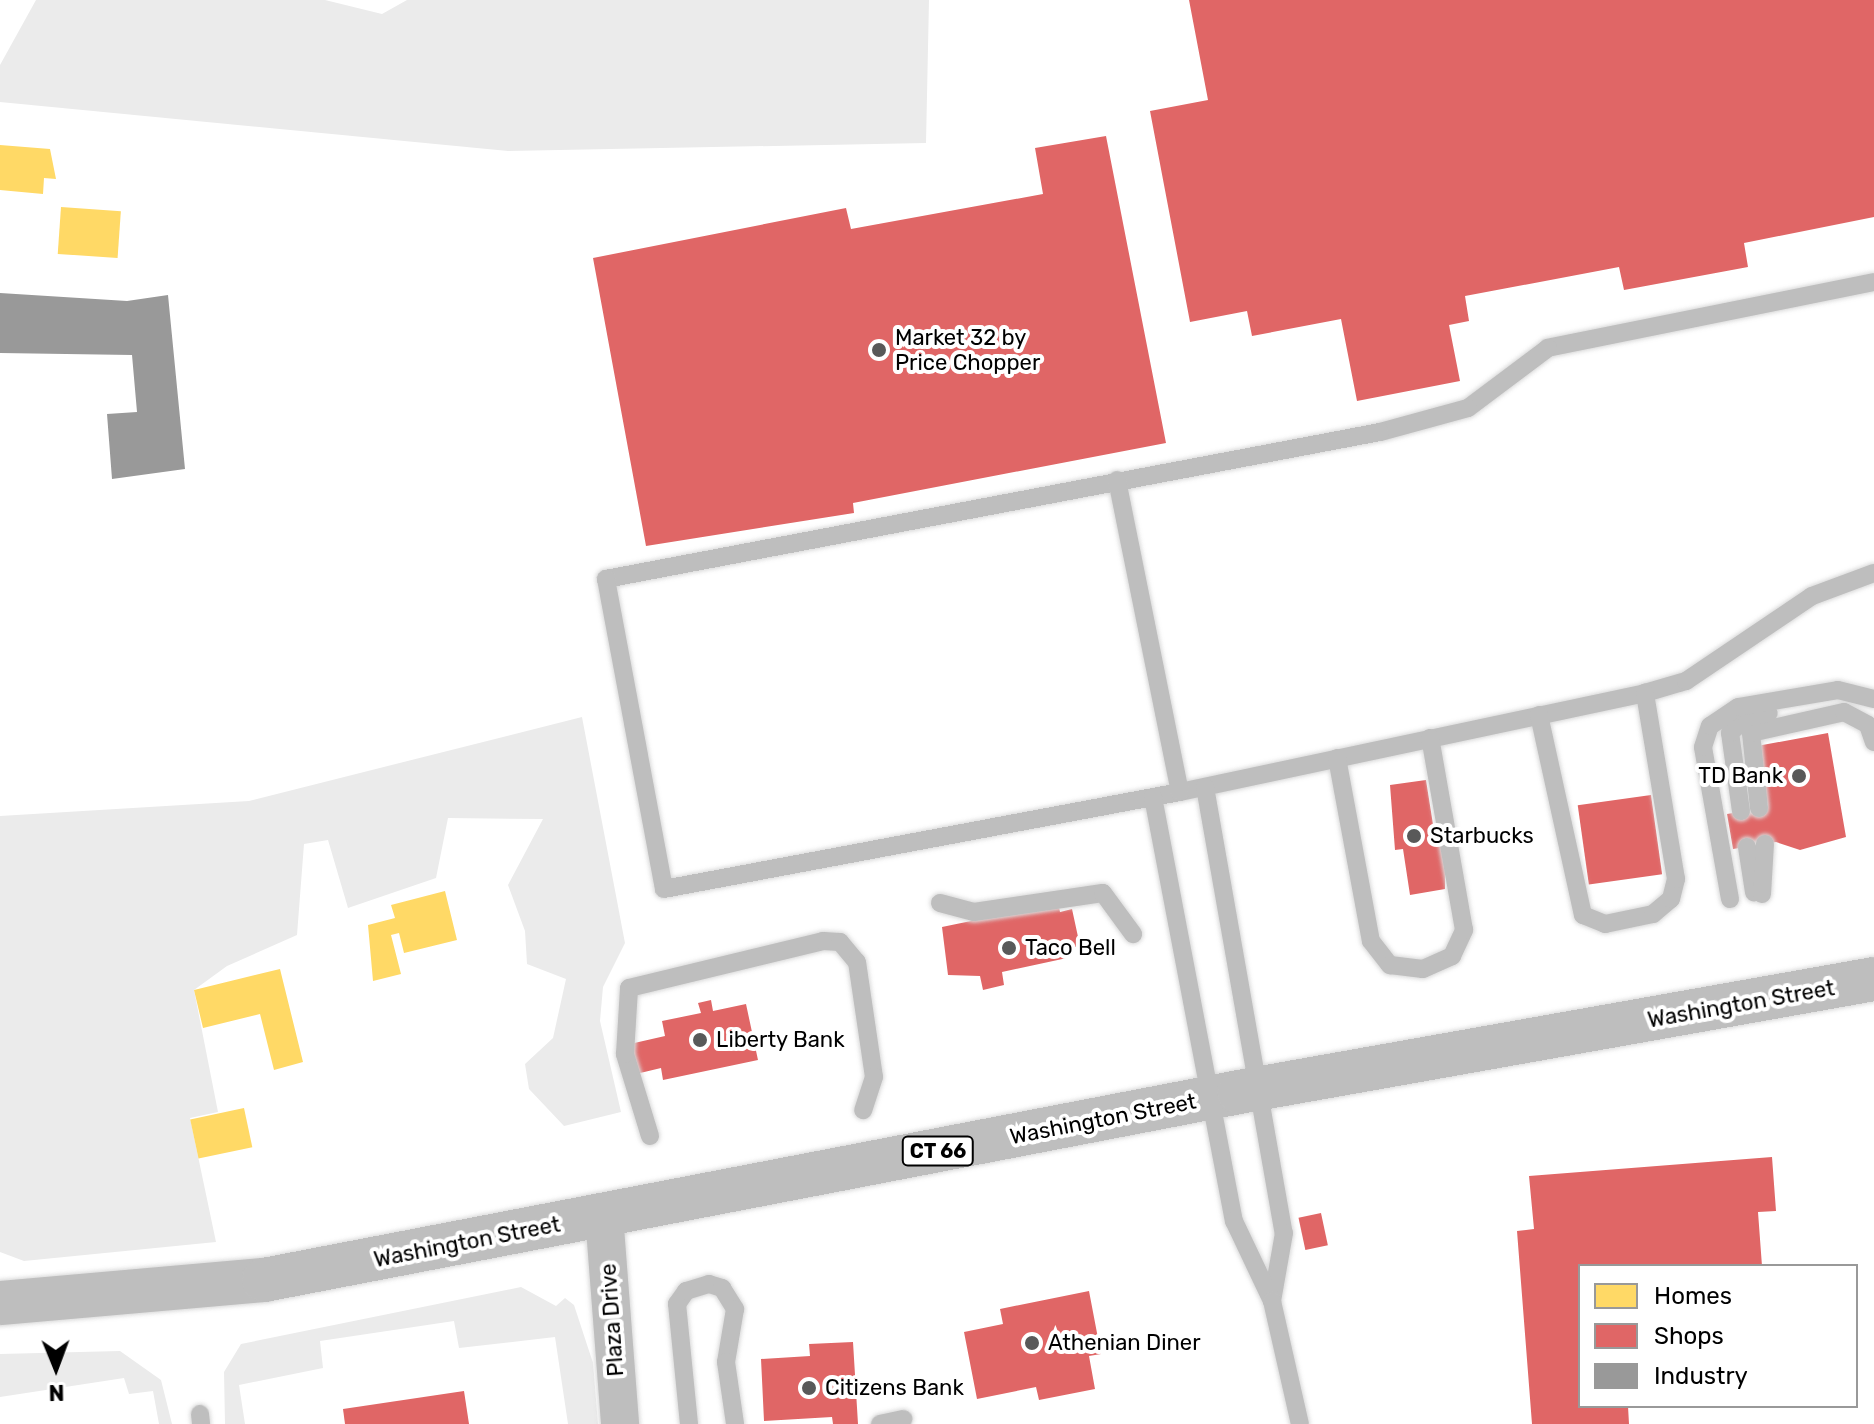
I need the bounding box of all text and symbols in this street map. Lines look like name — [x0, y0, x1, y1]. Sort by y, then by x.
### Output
place label: Market 32 by Price Chopper — [895, 324, 1040, 376]
marker: Market 32 by Price Chopper — [870, 341, 888, 359]
place label: TD Bank — [1698, 763, 1783, 789]
marker: TD Bank — [1790, 767, 1808, 785]
place label: Starbucks — [1430, 823, 1534, 849]
marker: Starbucks — [1405, 827, 1423, 845]
place label: Taco Bell — [1025, 935, 1116, 961]
marker: Taco Bell — [1000, 939, 1018, 957]
street label: Washington Street — [1646, 975, 1836, 1033]
place label: Liberty Bank — [716, 1027, 845, 1053]
marker: Liberty Bank — [691, 1031, 709, 1049]
street label: Washington Street — [1008, 1088, 1198, 1150]
road number: CT 66 — [900, 1135, 976, 1167]
street label: Washington Street — [372, 1211, 562, 1273]
street label: Plaza Drive — [595, 1263, 629, 1377]
legend — [1578, 1264, 1858, 1408]
text: Homes — [1654, 1282, 1732, 1310]
text: Shops — [1654, 1322, 1724, 1350]
north arrow — [16, 1328, 96, 1408]
place label: Athenian Diner — [1048, 1330, 1200, 1356]
marker: Athenian Diner — [1023, 1334, 1041, 1352]
text: Industry — [1654, 1362, 1748, 1390]
place label: Citizens Bank — [825, 1375, 964, 1401]
text: N — [48, 1379, 65, 1406]
marker: Citizens Bank — [800, 1379, 818, 1397]

